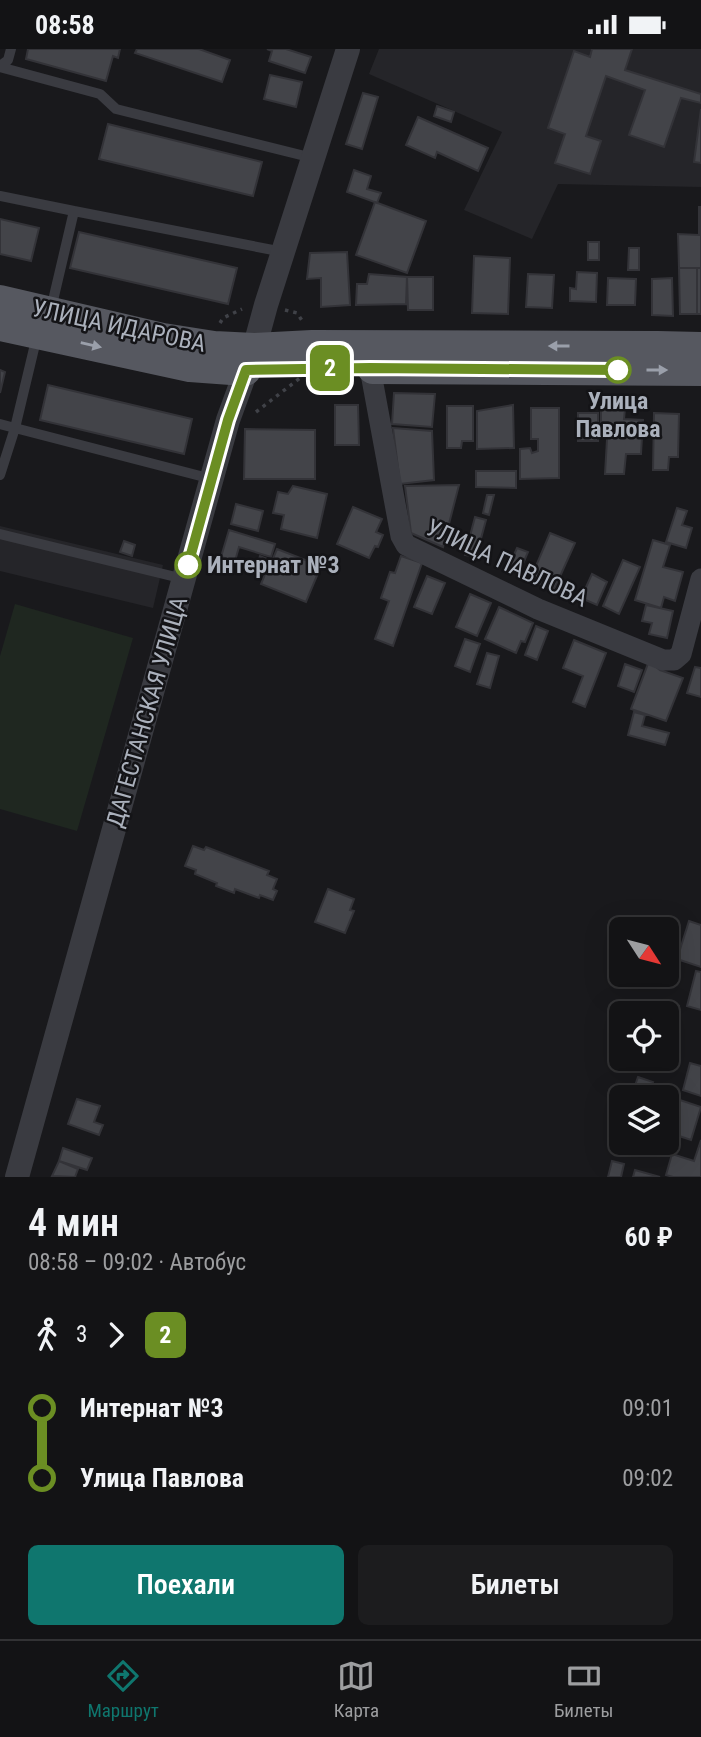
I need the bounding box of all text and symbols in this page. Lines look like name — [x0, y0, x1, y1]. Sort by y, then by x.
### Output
text: 08:58 — [35, 10, 95, 40]
street label: УЛИЦА ИДАРОВА — [30, 294, 208, 358]
one-way arrow — [80, 340, 102, 351]
one-way arrow — [548, 340, 570, 352]
line badge: 2 — [307, 345, 353, 391]
text: 2 — [324, 354, 336, 382]
marker: Улица Павлова — [605, 357, 631, 383]
one-way arrow — [646, 364, 668, 376]
place label: Улица Павлова — [575, 387, 661, 443]
street label: УЛИЦА ПАВЛОВА — [422, 513, 592, 613]
place label: Интернат №3 — [207, 551, 340, 579]
marker: Интернат №3 — [175, 552, 201, 578]
street label: ДАГЕСТАНСКАЯ УЛИЦА — [101, 593, 193, 831]
north arrow — [609, 917, 679, 987]
map controls — [609, 917, 679, 1155]
button: locate — [609, 1001, 679, 1071]
button: layers — [609, 1085, 679, 1155]
text: 4 мин — [28, 1201, 119, 1245]
text: 60 ₽ — [624, 1222, 673, 1252]
text: 08:58 – 09:02 · Автобус — [28, 1249, 246, 1276]
icon: walk — [28, 1316, 66, 1354]
icon: forward — [97, 1316, 135, 1354]
text: 3 — [76, 1321, 87, 1348]
text: 2 — [159, 1321, 172, 1349]
text: Интернат №3 — [80, 1393, 224, 1423]
text: 09:01 — [622, 1395, 673, 1422]
text: Улица Павлова — [80, 1463, 244, 1493]
text: 09:02 — [622, 1465, 673, 1492]
button: Поехали — [28, 1545, 344, 1625]
button: Билеты — [358, 1545, 673, 1625]
tab: Маршрут — [87, 1657, 159, 1722]
tab: Карта — [334, 1657, 379, 1722]
tab: Билеты — [554, 1657, 614, 1722]

